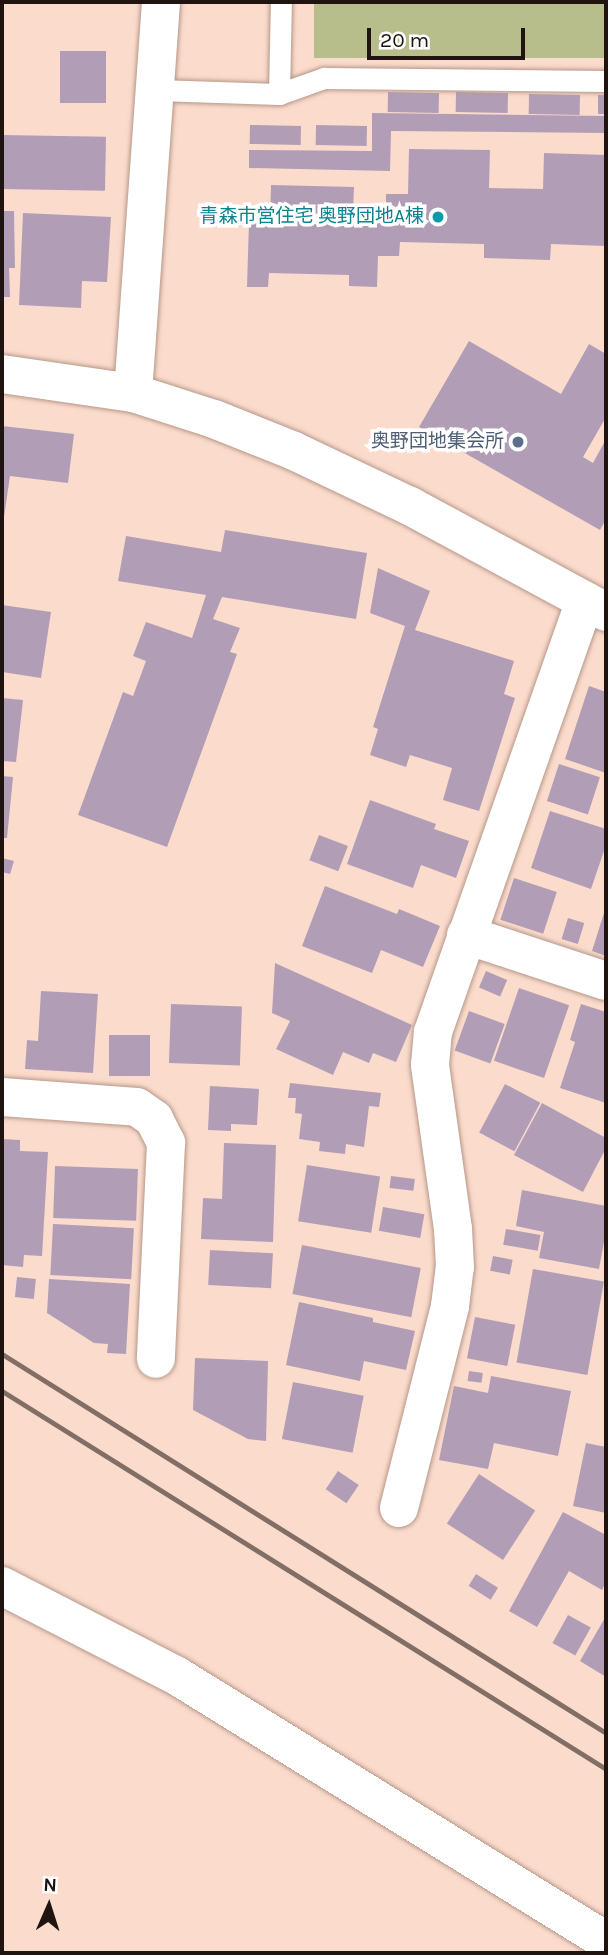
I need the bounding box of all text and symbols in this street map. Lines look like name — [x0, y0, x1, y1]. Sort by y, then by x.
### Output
scale bar — [370, 14, 528, 58]
text: 20 m — [380, 28, 429, 52]
place label: 青森市営住宅 奥野団地A棟 — [200, 206, 424, 228]
marker: 青森市営住宅 奥野団地A棟 — [430, 209, 446, 225]
place label: 奥野団地集会所 — [371, 431, 504, 453]
marker: 奥野団地集会所 — [510, 434, 526, 450]
north arrow — [14, 1871, 84, 1941]
text: N — [43, 1874, 57, 1896]

